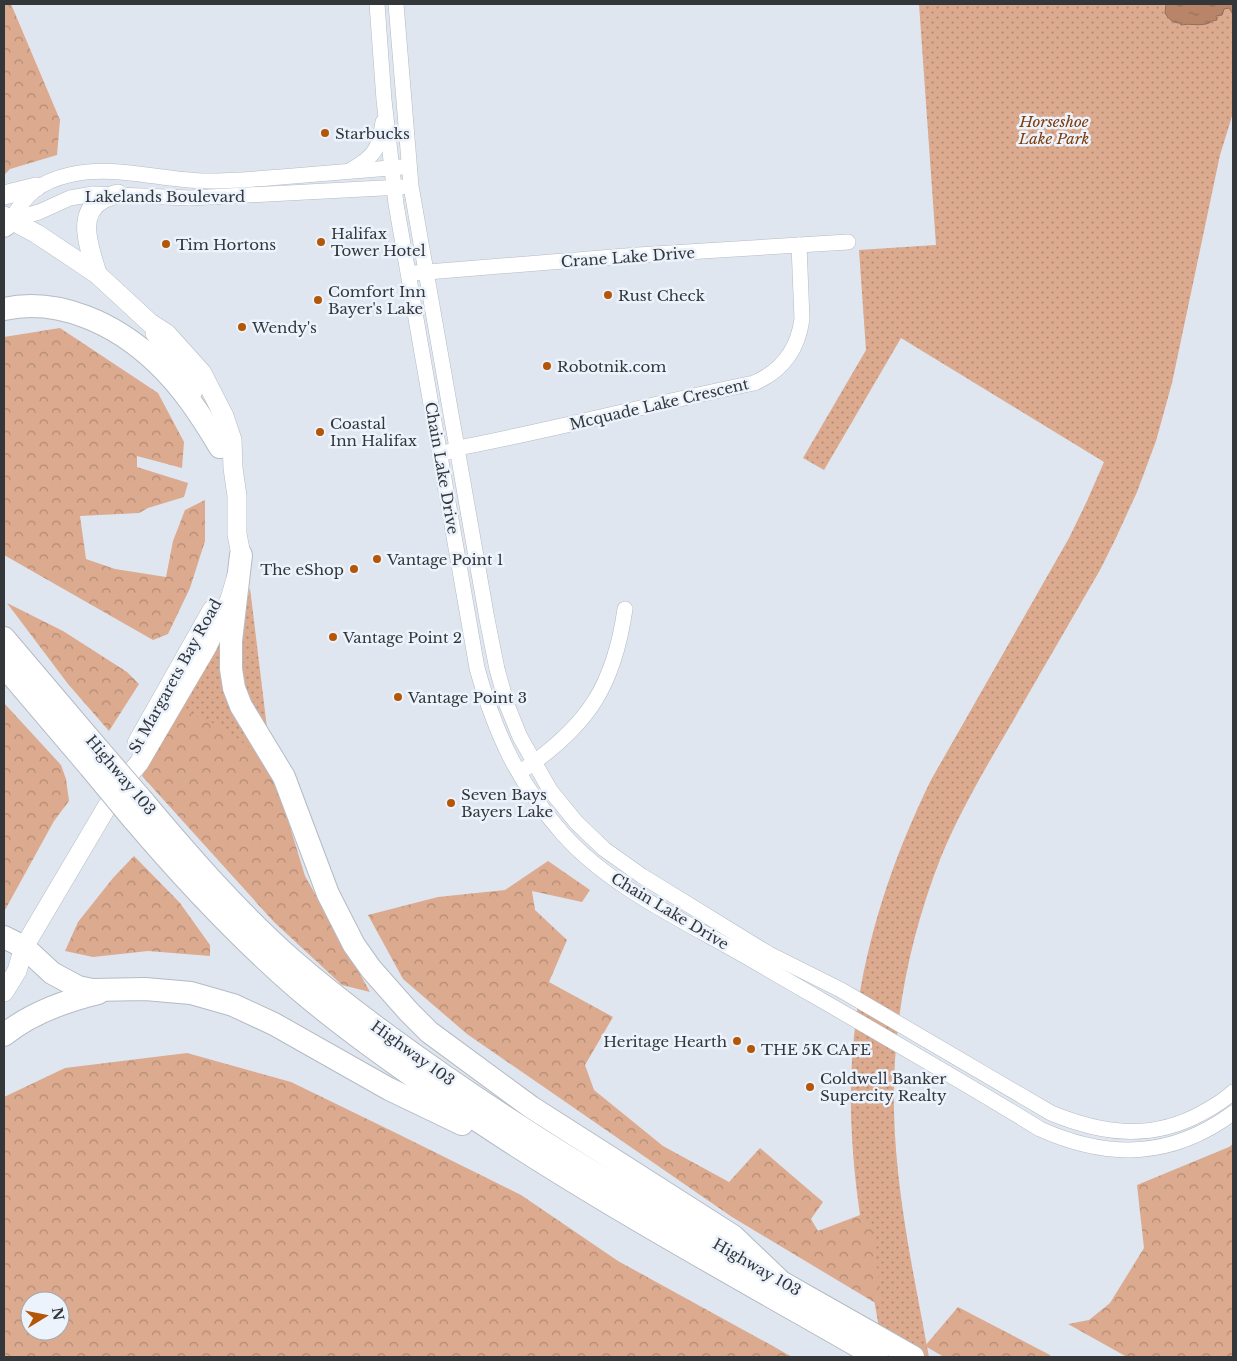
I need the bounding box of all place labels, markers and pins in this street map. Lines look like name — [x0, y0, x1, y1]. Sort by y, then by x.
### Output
place label: Starbucks — [335, 124, 410, 143]
marker: Starbucks — [319, 127, 331, 139]
place label: Halifax Tower Hotel — [331, 224, 426, 260]
place label: Tim Hortons — [176, 235, 276, 254]
marker: Halifax Tower Hotel — [315, 236, 327, 248]
marker: Tim Hortons — [160, 238, 172, 250]
place label: Comfort Inn Bayer's Lake — [328, 282, 426, 318]
place label: Rust Check — [618, 286, 706, 305]
marker: Rust Check — [602, 289, 614, 301]
marker: Comfort Inn Bayer's Lake — [312, 294, 324, 306]
place label: Wendy's — [251, 318, 317, 337]
marker: Wendy's — [236, 321, 248, 333]
place label: Robotnik.com — [557, 357, 666, 376]
marker: Robotnik.com — [541, 360, 553, 372]
place label: Coastal Inn Halifax — [330, 414, 417, 450]
marker: Coastal Inn Halifax — [314, 426, 326, 438]
place label: Vantage Point 1 — [386, 550, 504, 569]
marker: Vantage Point 1 — [371, 553, 383, 565]
place label: The eShop — [260, 560, 344, 579]
marker: The eShop — [348, 563, 360, 575]
place label: Vantage Point 2 — [342, 628, 462, 647]
marker: Vantage Point 2 — [327, 631, 339, 643]
place label: Vantage Point 3 — [407, 688, 527, 707]
marker: Vantage Point 3 — [392, 691, 404, 703]
place label: Seven Bays Bayers Lake — [461, 785, 553, 821]
marker: Seven Bays Bayers Lake — [445, 797, 457, 809]
place label: Heritage Hearth — [603, 1032, 727, 1051]
marker: Heritage Hearth — [731, 1035, 743, 1047]
place label: THE 5K CAFE — [761, 1040, 871, 1059]
marker: THE 5K CAFE — [745, 1043, 757, 1055]
place label: Coldwell Banker Supercity Realty — [820, 1069, 947, 1105]
marker: Coldwell Banker Supercity Realty — [804, 1081, 816, 1093]

